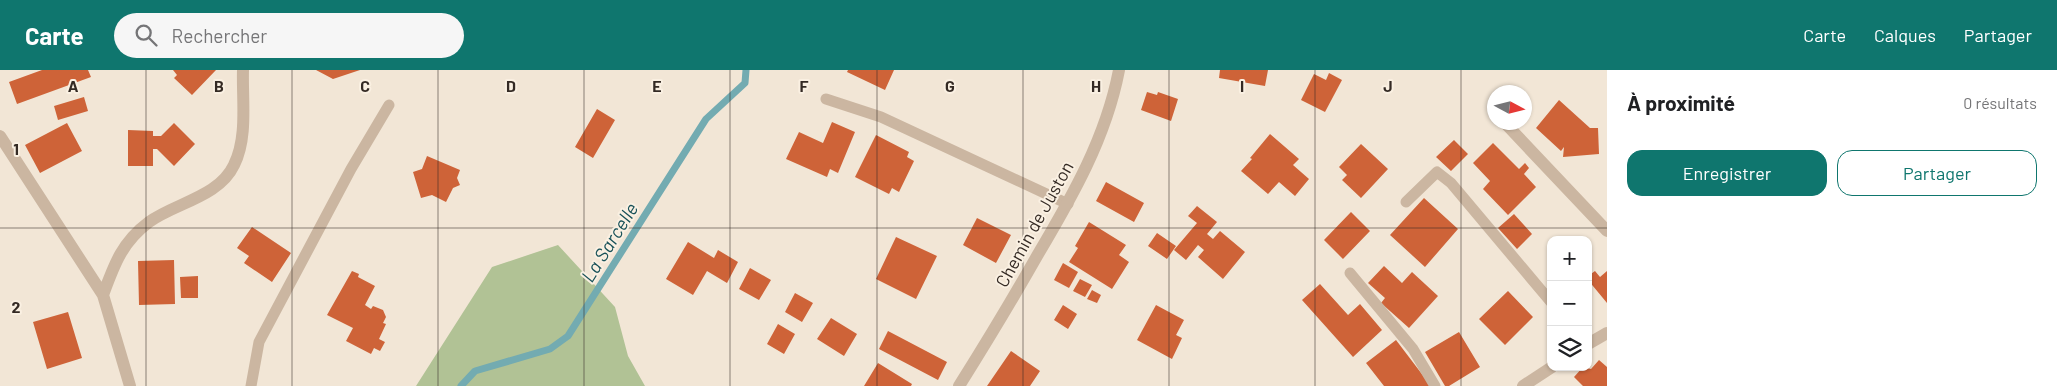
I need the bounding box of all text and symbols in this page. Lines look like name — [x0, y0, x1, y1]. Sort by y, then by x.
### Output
search box — [114, 13, 464, 58]
text: Carte — [25, 21, 84, 50]
icon: search — [132, 21, 160, 49]
text: Rechercher — [172, 24, 267, 47]
text: Carte — [1803, 24, 1846, 46]
text: Calques — [1874, 24, 1936, 46]
text: Partager — [1964, 24, 2032, 46]
text: A — [68, 76, 79, 95]
text: B — [214, 76, 224, 95]
text: C — [360, 76, 370, 95]
text: D — [506, 76, 516, 95]
text: E — [652, 76, 662, 95]
text: F — [800, 76, 809, 95]
text: G — [945, 76, 955, 95]
text: H — [1091, 76, 1101, 95]
text: I — [1240, 76, 1244, 95]
text: J — [1383, 76, 1393, 95]
north arrow — [1487, 85, 1532, 130]
text: À proximité — [1627, 90, 1735, 115]
text: 0 résultats — [1963, 93, 2037, 112]
text: 1 — [13, 139, 19, 158]
button: Enregistrer — [1627, 150, 1827, 196]
button: Partager — [1837, 150, 2037, 196]
street label: Chemin de Juston — [990, 157, 1078, 291]
water label: La Sarcelle — [576, 198, 643, 286]
map controls — [1547, 236, 1592, 371]
button: + — [1547, 236, 1592, 281]
button: − — [1547, 281, 1592, 326]
text: 2 — [12, 297, 21, 316]
button: layers — [1547, 326, 1592, 371]

